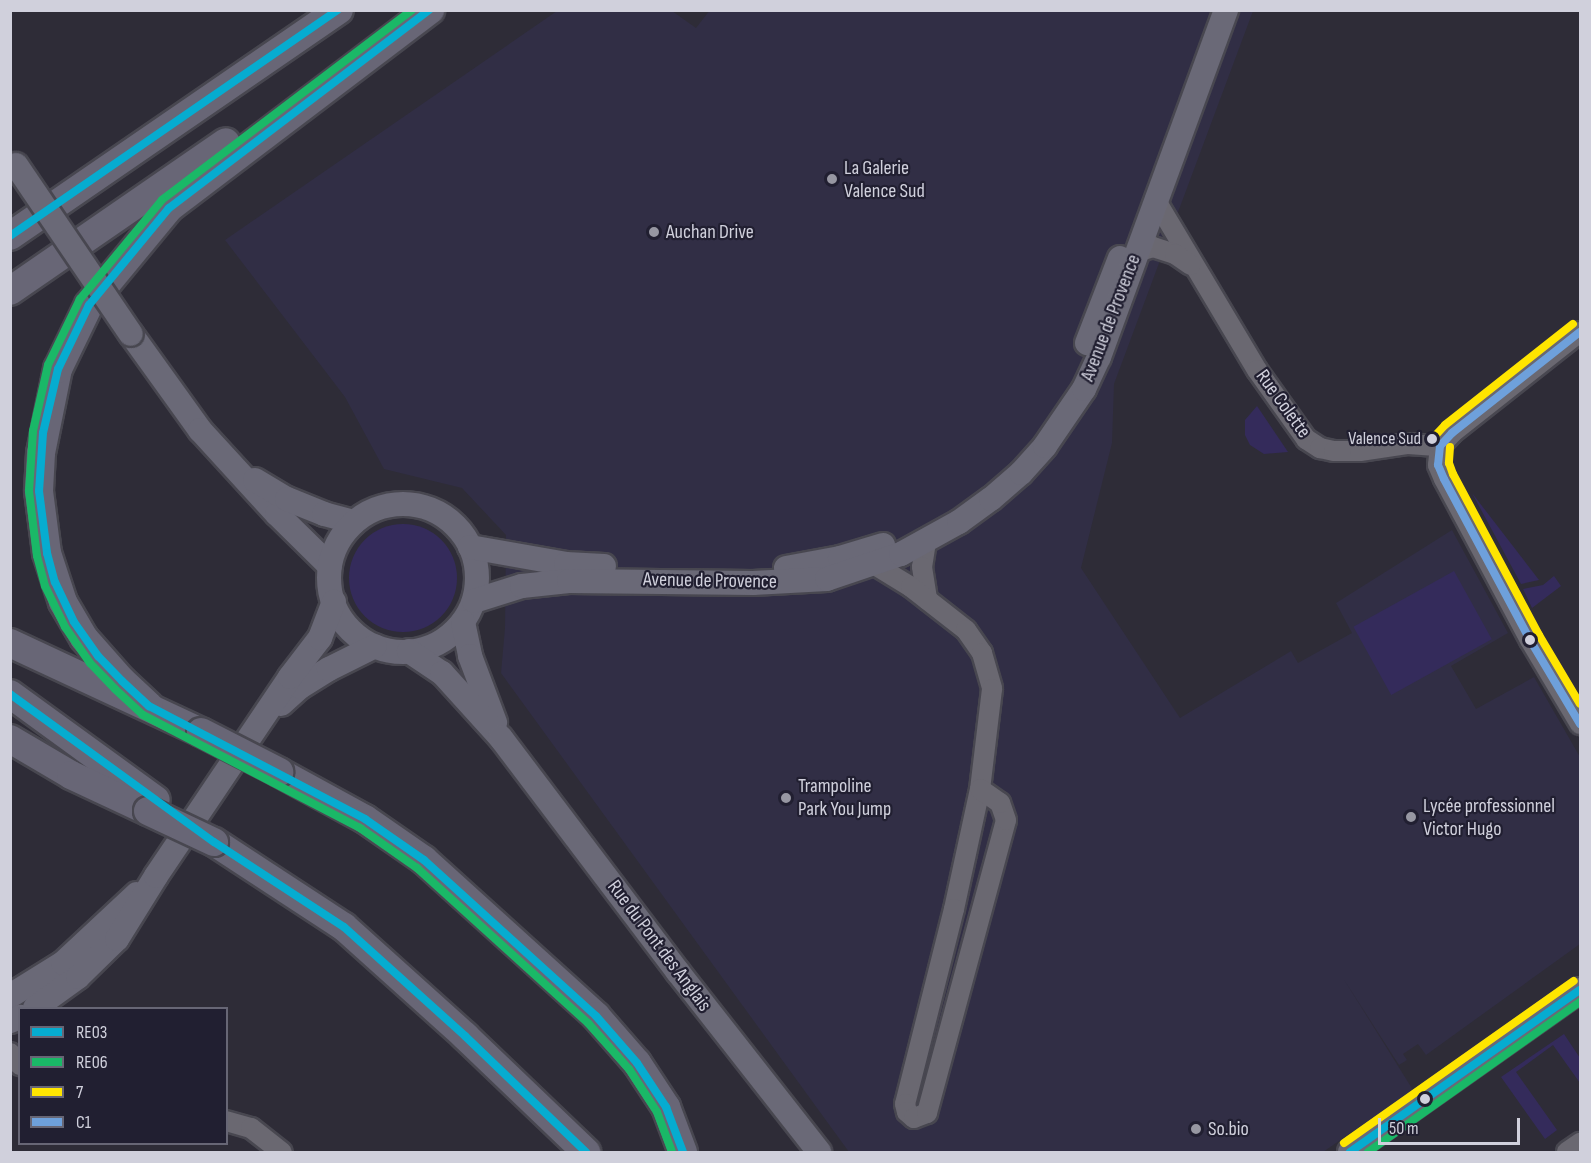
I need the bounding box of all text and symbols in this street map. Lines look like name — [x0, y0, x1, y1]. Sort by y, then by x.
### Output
place label: La Galerie Valence Sud — [844, 156, 925, 203]
marker: La Galerie Valence Sud — [825, 172, 839, 186]
place label: Auchan Drive — [666, 220, 754, 244]
marker: Auchan Drive — [647, 225, 661, 239]
street label: Avenue de Provence — [1076, 251, 1146, 385]
street label: Rue Colette — [1250, 365, 1316, 443]
place label: Valence Sud — [1348, 428, 1421, 450]
marker: Valence Sud — [1426, 433, 1438, 445]
street label: Avenue de Provence — [643, 568, 777, 594]
unlabelled marker — [1524, 634, 1536, 646]
place label: Trampoline Park You Jump — [798, 774, 891, 821]
marker: Trampoline Park You Jump — [779, 791, 793, 805]
place label: Lycée professionnel Victor Hugo — [1423, 794, 1555, 841]
marker: Lycée professionnel Victor Hugo — [1404, 810, 1418, 824]
street label: Rue du Pont des Anglais — [602, 876, 716, 1016]
legend — [18, 1007, 228, 1145]
text: RE03 — [76, 1022, 107, 1043]
text: RE06 — [76, 1052, 108, 1073]
text: 7 — [76, 1082, 83, 1103]
unlabelled marker — [1419, 1093, 1431, 1105]
scale bar — [1381, 1106, 1524, 1144]
text: C1 — [76, 1112, 91, 1133]
place label: So.bio — [1208, 1117, 1249, 1141]
text: 50 m — [1389, 1118, 1419, 1139]
marker: So.bio — [1189, 1122, 1203, 1136]

